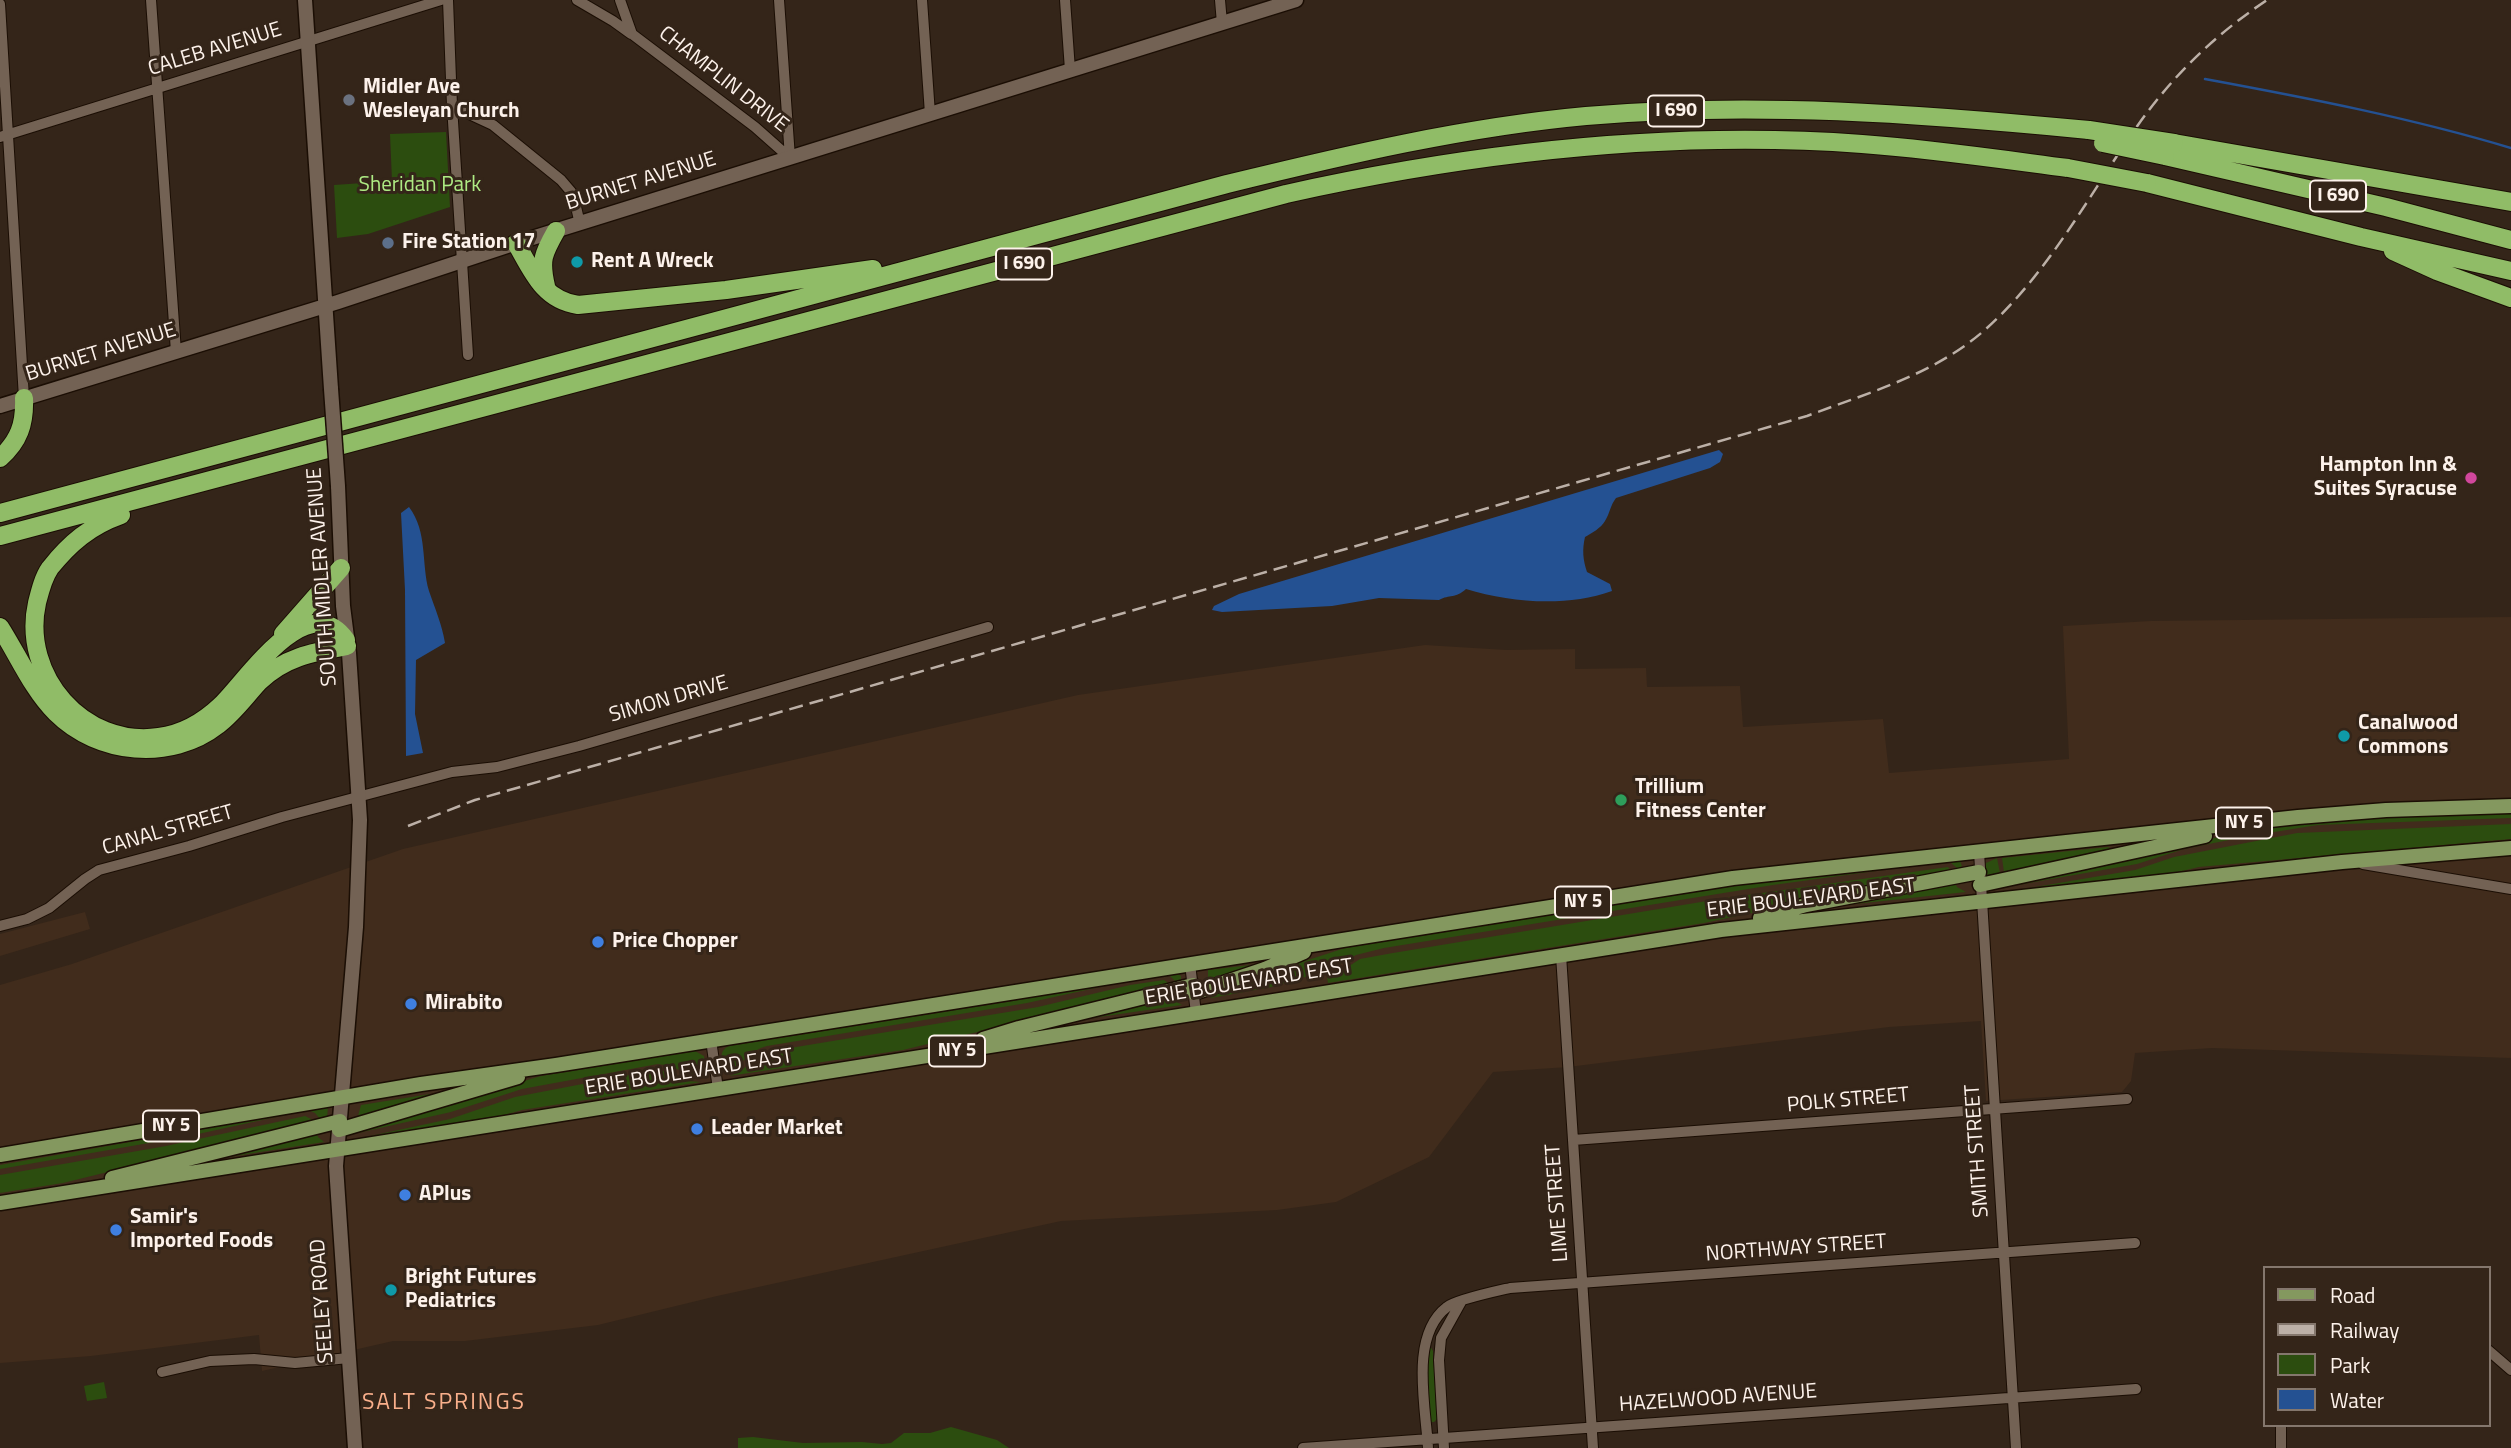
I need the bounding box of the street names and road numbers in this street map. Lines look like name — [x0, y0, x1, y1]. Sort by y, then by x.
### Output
street label: CALEB AVENUE — [145, 18, 285, 82]
street label: CHAMPLIN DRIVE — [653, 22, 793, 138]
road number: I 690 — [1648, 96, 1704, 127]
street label: BURNET AVENUE — [563, 147, 719, 217]
road number: I 690 — [2310, 180, 2366, 212]
road number: I 690 — [996, 248, 1052, 280]
street label: BURNET AVENUE — [23, 318, 179, 388]
street label: SOUTH MIDLER AVENUE — [303, 467, 343, 687]
street label: SIMON DRIVE — [607, 671, 731, 729]
street label: CANAL STREET — [100, 800, 236, 862]
road number: NY 5 — [2216, 808, 2272, 838]
street label: ERIE BOULEVARD EAST — [1705, 874, 1917, 924]
road number: NY 5 — [1555, 887, 1611, 918]
street label: ERIE BOULEVARD EAST — [1144, 954, 1354, 1012]
road number: NY 5 — [929, 1036, 985, 1066]
street label: ERIE BOULEVARD EAST — [584, 1044, 794, 1102]
street label: POLK STREET — [1786, 1083, 1910, 1119]
street label: SMITH STREET — [1961, 1083, 1995, 1219]
road number: NY 5 — [143, 1110, 199, 1142]
street label: LIME STREET — [1541, 1143, 1575, 1263]
street label: NORTHWAY STREET — [1705, 1230, 1887, 1268]
street label: SEELEY ROAD — [306, 1238, 340, 1364]
street label: HAZELWOOD AVENUE — [1618, 1380, 1818, 1418]

